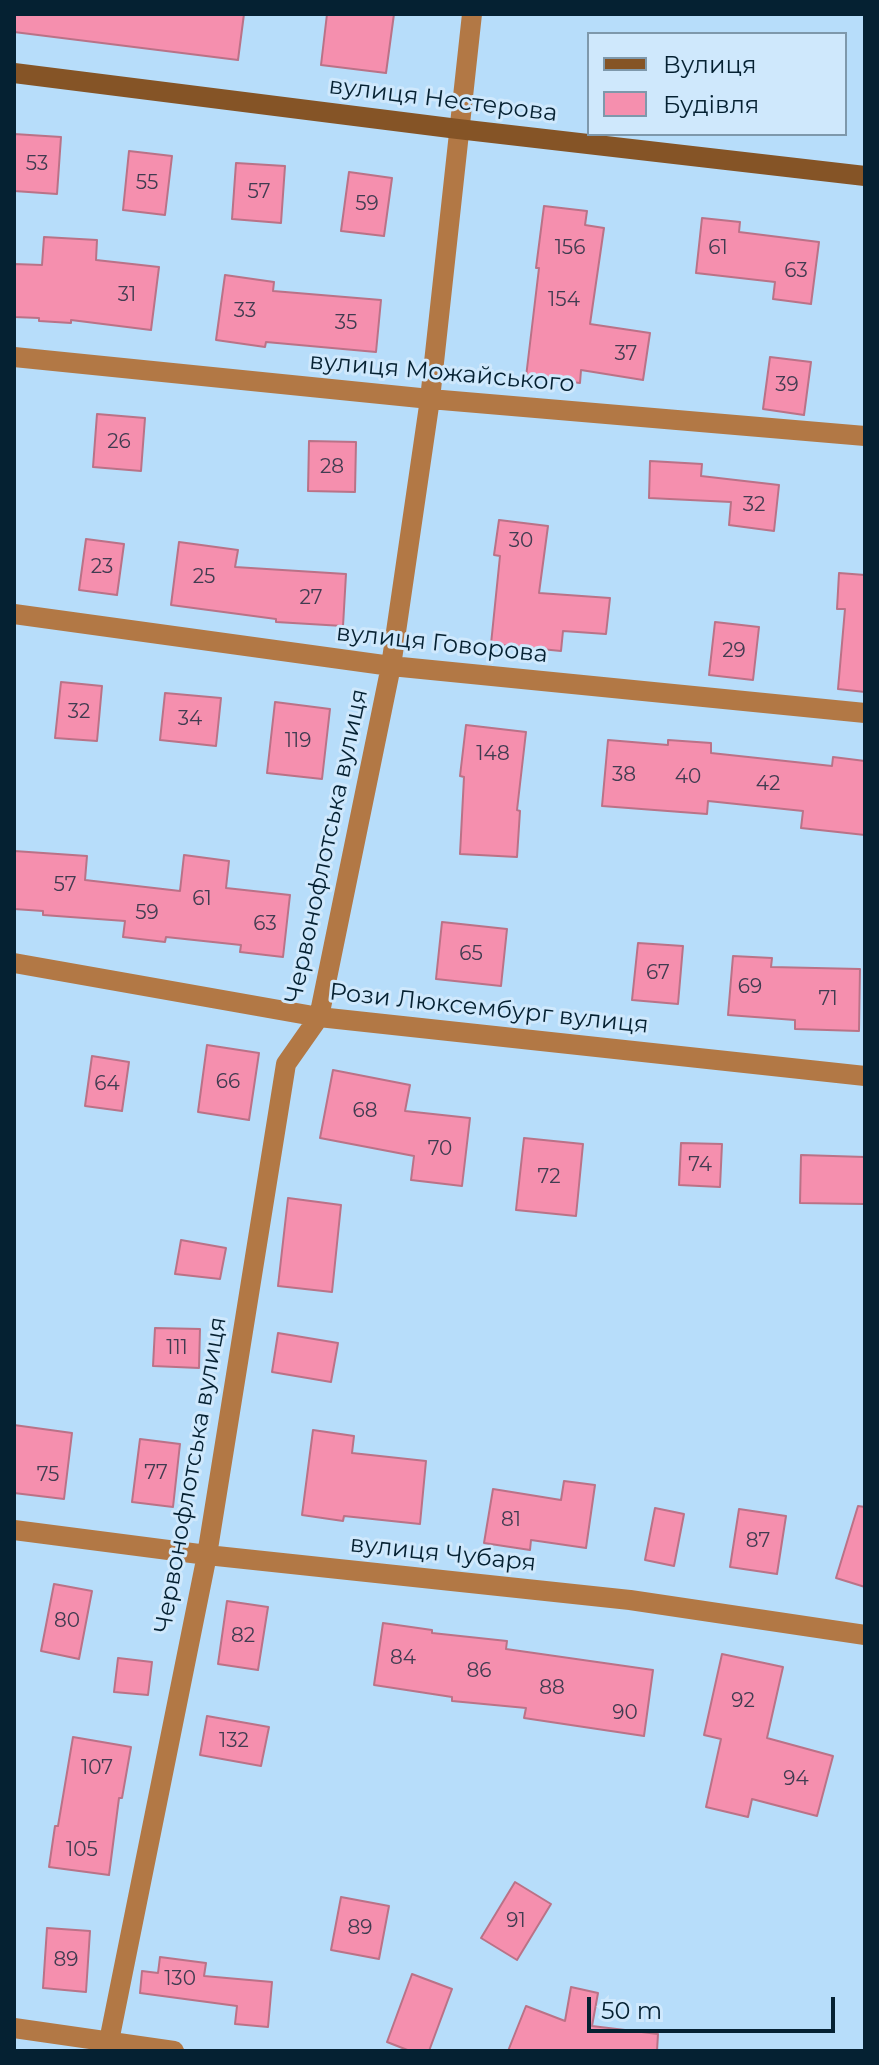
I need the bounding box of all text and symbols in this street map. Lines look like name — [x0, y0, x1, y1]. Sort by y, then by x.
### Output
legend — [587, 32, 847, 136]
text: Вулиця — [663, 50, 756, 79]
street label: вулиця Нестерова — [327, 72, 559, 128]
text: Будівля — [663, 90, 759, 119]
house number: 53 — [26, 152, 48, 176]
house number: 55 — [136, 171, 158, 195]
house number: 57 — [248, 180, 270, 204]
house number: 59 — [355, 192, 379, 216]
house number: 156 — [555, 236, 585, 260]
house number: 61 — [708, 236, 728, 260]
house number: 63 — [784, 259, 808, 283]
house number: 31 — [118, 283, 136, 307]
house number: 154 — [548, 288, 580, 312]
house number: 33 — [234, 299, 256, 323]
house number: 35 — [335, 311, 357, 335]
house number: 37 — [615, 342, 637, 366]
street label: вулиця Можайського — [308, 347, 576, 399]
house number: 39 — [775, 373, 799, 397]
house number: 26 — [107, 430, 131, 454]
house number: 28 — [320, 455, 344, 479]
house number: 32 — [743, 493, 765, 517]
house number: 30 — [509, 529, 533, 553]
house number: 23 — [91, 555, 113, 579]
house number: 25 — [193, 565, 215, 589]
house number: 27 — [299, 586, 323, 610]
street label: вулиця Говорова — [335, 619, 549, 669]
house number: 29 — [722, 639, 746, 663]
street label: Червонофлотська вулиця — [280, 686, 374, 1006]
house number: 32 — [68, 700, 90, 724]
house number: 34 — [178, 707, 202, 731]
house number: 119 — [285, 729, 311, 753]
house number: 148 — [476, 742, 510, 766]
house number: 38 — [612, 763, 636, 787]
house number: 40 — [675, 765, 701, 789]
house number: 42 — [756, 772, 780, 796]
house number: 57 — [54, 873, 76, 897]
house number: 61 — [192, 887, 212, 911]
house number: 59 — [135, 901, 159, 925]
house number: 63 — [253, 912, 277, 936]
house number: 65 — [459, 942, 483, 966]
house number: 67 — [646, 961, 670, 985]
house number: 69 — [738, 975, 762, 999]
street label: Рози Люксембург вулиця — [328, 978, 650, 1040]
house number: 71 — [818, 987, 838, 1011]
house number: 66 — [216, 1070, 240, 1094]
house number: 64 — [94, 1072, 120, 1096]
house number: 68 — [353, 1099, 377, 1123]
house number: 70 — [428, 1137, 452, 1161]
house number: 74 — [688, 1153, 712, 1177]
house number: 72 — [537, 1165, 561, 1189]
street label: Червонофлотська вулиця — [149, 1315, 233, 1635]
house number: 111 — [166, 1336, 188, 1360]
house number: 77 — [144, 1461, 168, 1485]
house number: 75 — [37, 1463, 59, 1487]
house number: 81 — [501, 1508, 521, 1532]
house number: 87 — [746, 1529, 770, 1553]
street label: вулиця Чубаря — [348, 1530, 538, 1578]
house number: 80 — [54, 1609, 80, 1633]
house number: 82 — [231, 1624, 255, 1648]
house number: 84 — [390, 1646, 416, 1670]
house number: 86 — [467, 1659, 491, 1683]
house number: 88 — [539, 1676, 565, 1700]
house number: 92 — [731, 1689, 755, 1713]
house number: 90 — [612, 1701, 638, 1725]
house number: 132 — [219, 1729, 249, 1753]
house number: 107 — [81, 1756, 113, 1780]
house number: 94 — [783, 1767, 809, 1791]
house number: 105 — [66, 1838, 98, 1862]
house number: 91 — [506, 1909, 526, 1933]
house number: 89 — [348, 1916, 372, 1940]
house number: 89 — [54, 1948, 78, 1972]
house number: 130 — [164, 1967, 196, 1991]
scale bar — [591, 1981, 839, 2031]
text: 50 m — [601, 1996, 662, 2025]

